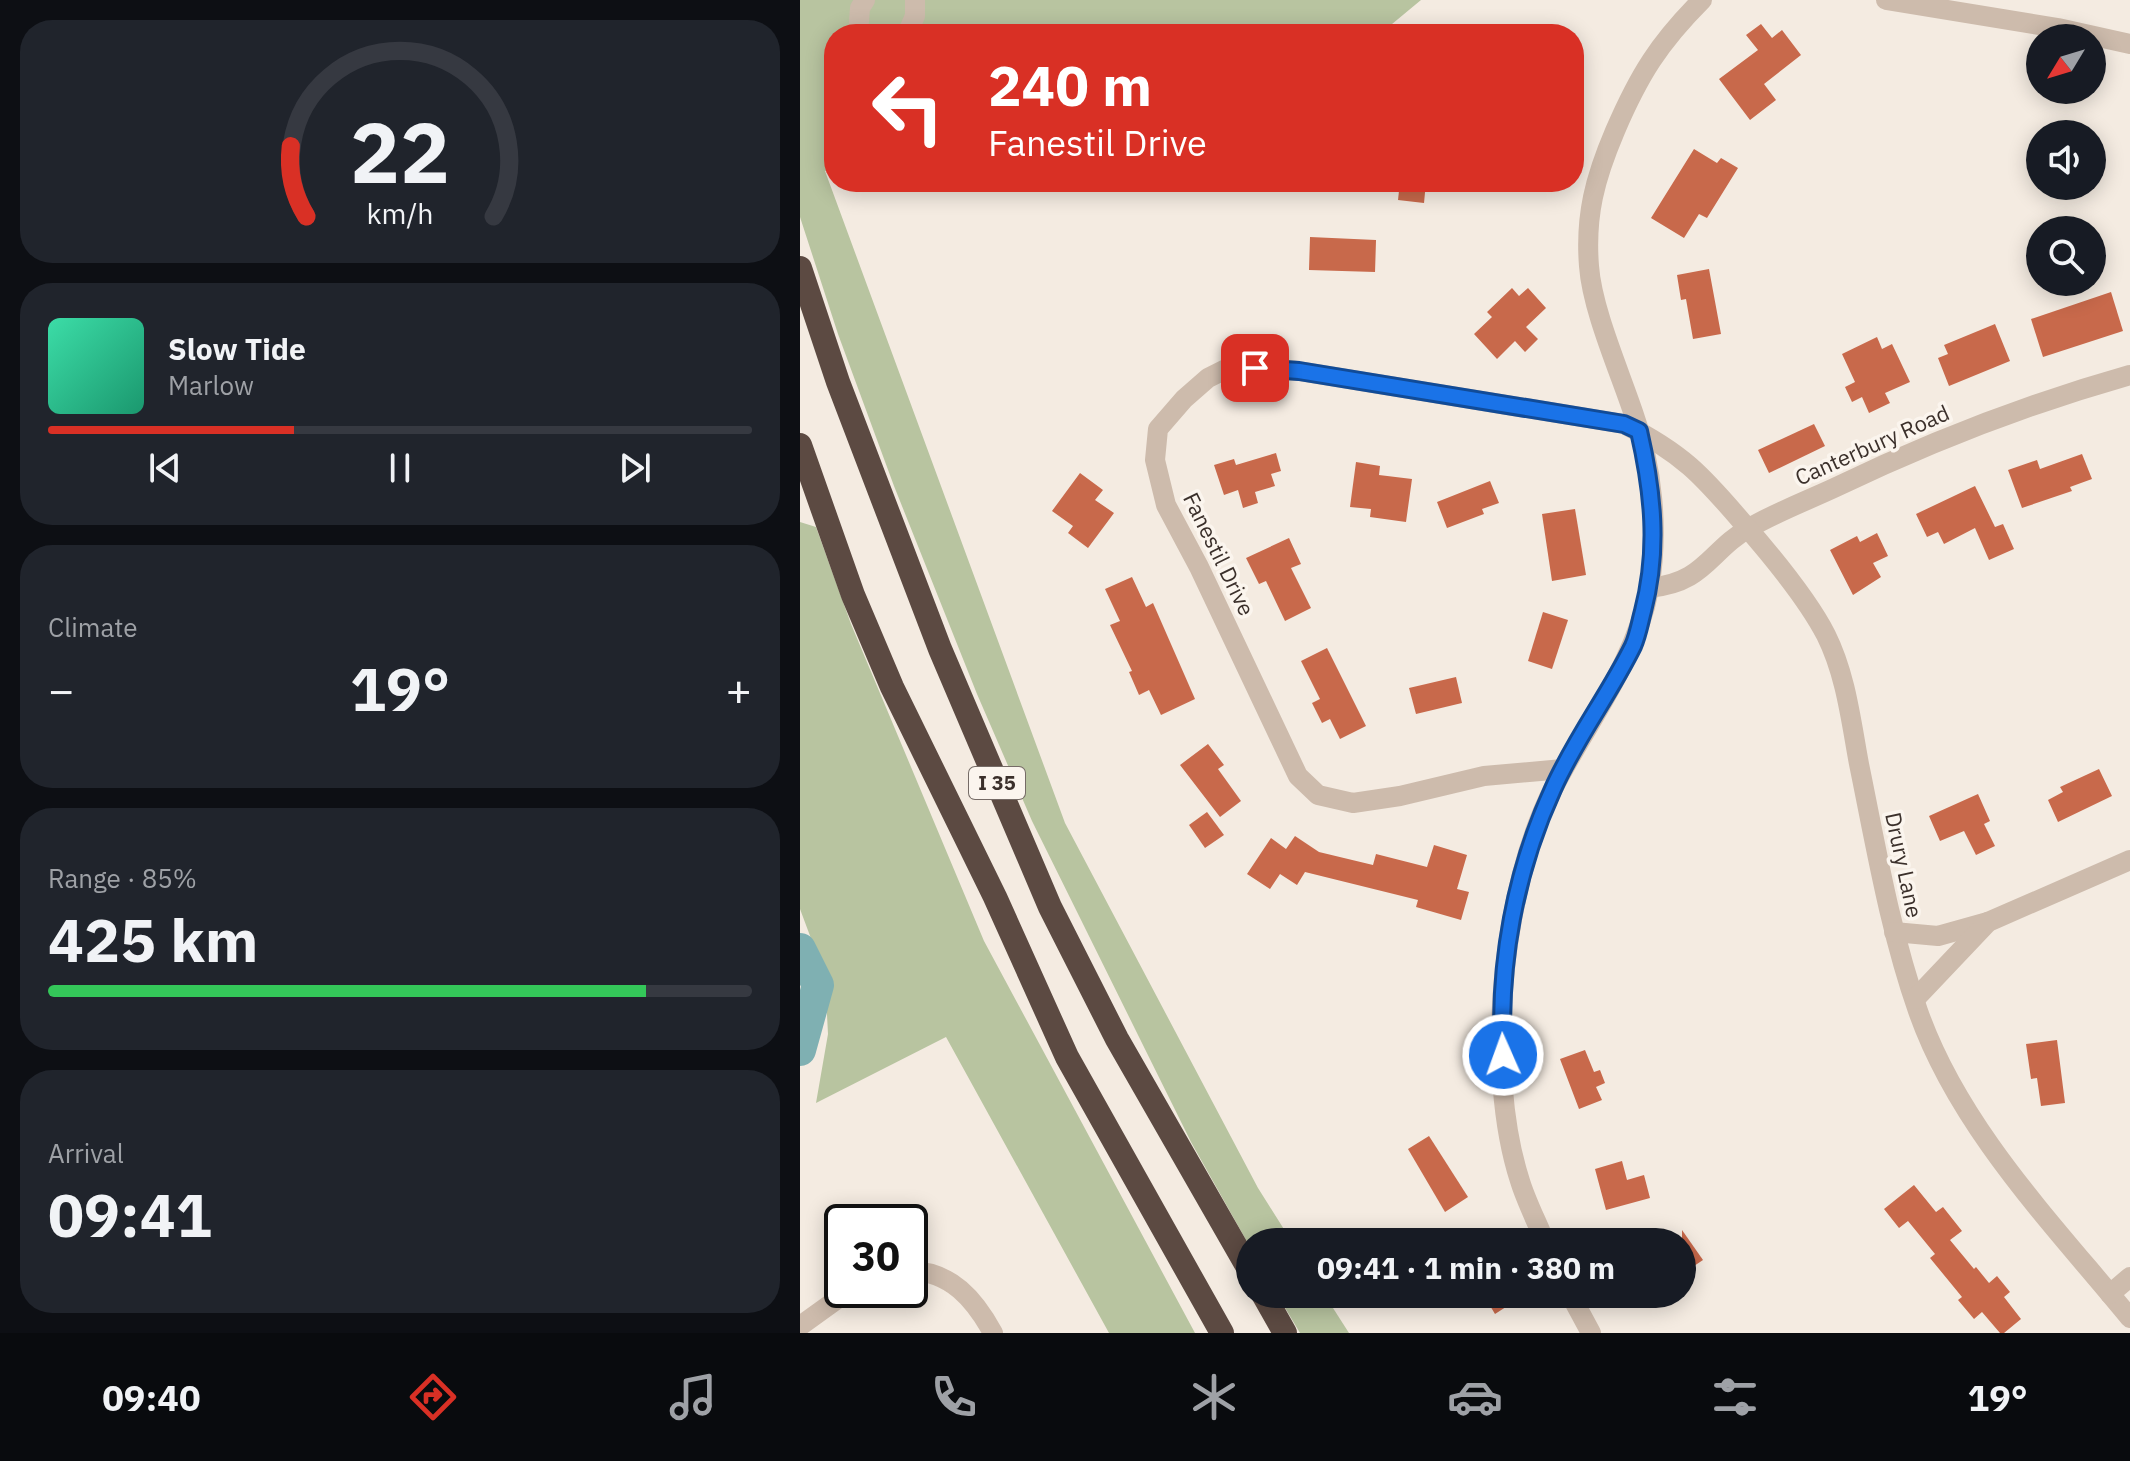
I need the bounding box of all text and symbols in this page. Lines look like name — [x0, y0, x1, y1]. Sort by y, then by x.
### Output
north arrow — [2026, 24, 2106, 104]
map controls — [2026, 24, 2106, 296]
text: 240 m — [988, 49, 1152, 121]
icon: left — [856, 56, 960, 160]
text: 22 — [350, 98, 450, 206]
text: Fanestil Drive — [988, 119, 1207, 166]
button: sound — [2026, 120, 2106, 200]
text: km/h — [366, 195, 434, 232]
button: search — [2026, 216, 2106, 296]
text: Slow Tide — [168, 329, 306, 368]
pin — [1221, 334, 1289, 402]
icon: arrive — [1233, 346, 1277, 390]
text: Marlow — [168, 368, 254, 402]
street label: Canterbury Road — [1790, 398, 1954, 492]
icon: previous — [143, 446, 187, 490]
icon: pause — [378, 446, 422, 490]
icon: next — [613, 446, 657, 490]
street label: Fanestil Drive — [1177, 487, 1262, 620]
text: Climate — [48, 610, 138, 644]
text: 19° — [350, 649, 450, 728]
text: − — [48, 661, 74, 718]
text: + — [726, 661, 752, 718]
road number: I 35 — [969, 767, 1025, 799]
street label: Drury Lane — [1879, 809, 1930, 920]
text: Range · 85% — [48, 861, 197, 895]
text: 425 km — [48, 900, 258, 979]
position arrow — [1461, 1013, 1545, 1097]
text: Arrival — [48, 1136, 124, 1170]
text: 09:41 — [48, 1175, 212, 1254]
speed limit sign: 30 — [824, 1204, 928, 1308]
text: 09:41 · 1 min · 380 m — [1317, 1248, 1615, 1287]
icon: directions — [405, 1369, 461, 1425]
icon: music — [665, 1369, 721, 1425]
icon: phone — [926, 1369, 982, 1425]
icon: climate — [1186, 1369, 1242, 1425]
icon: car — [1447, 1369, 1503, 1425]
icon: filters — [1707, 1369, 1763, 1425]
text: 09:40 — [102, 1374, 201, 1421]
text: 19° — [1968, 1374, 2028, 1421]

